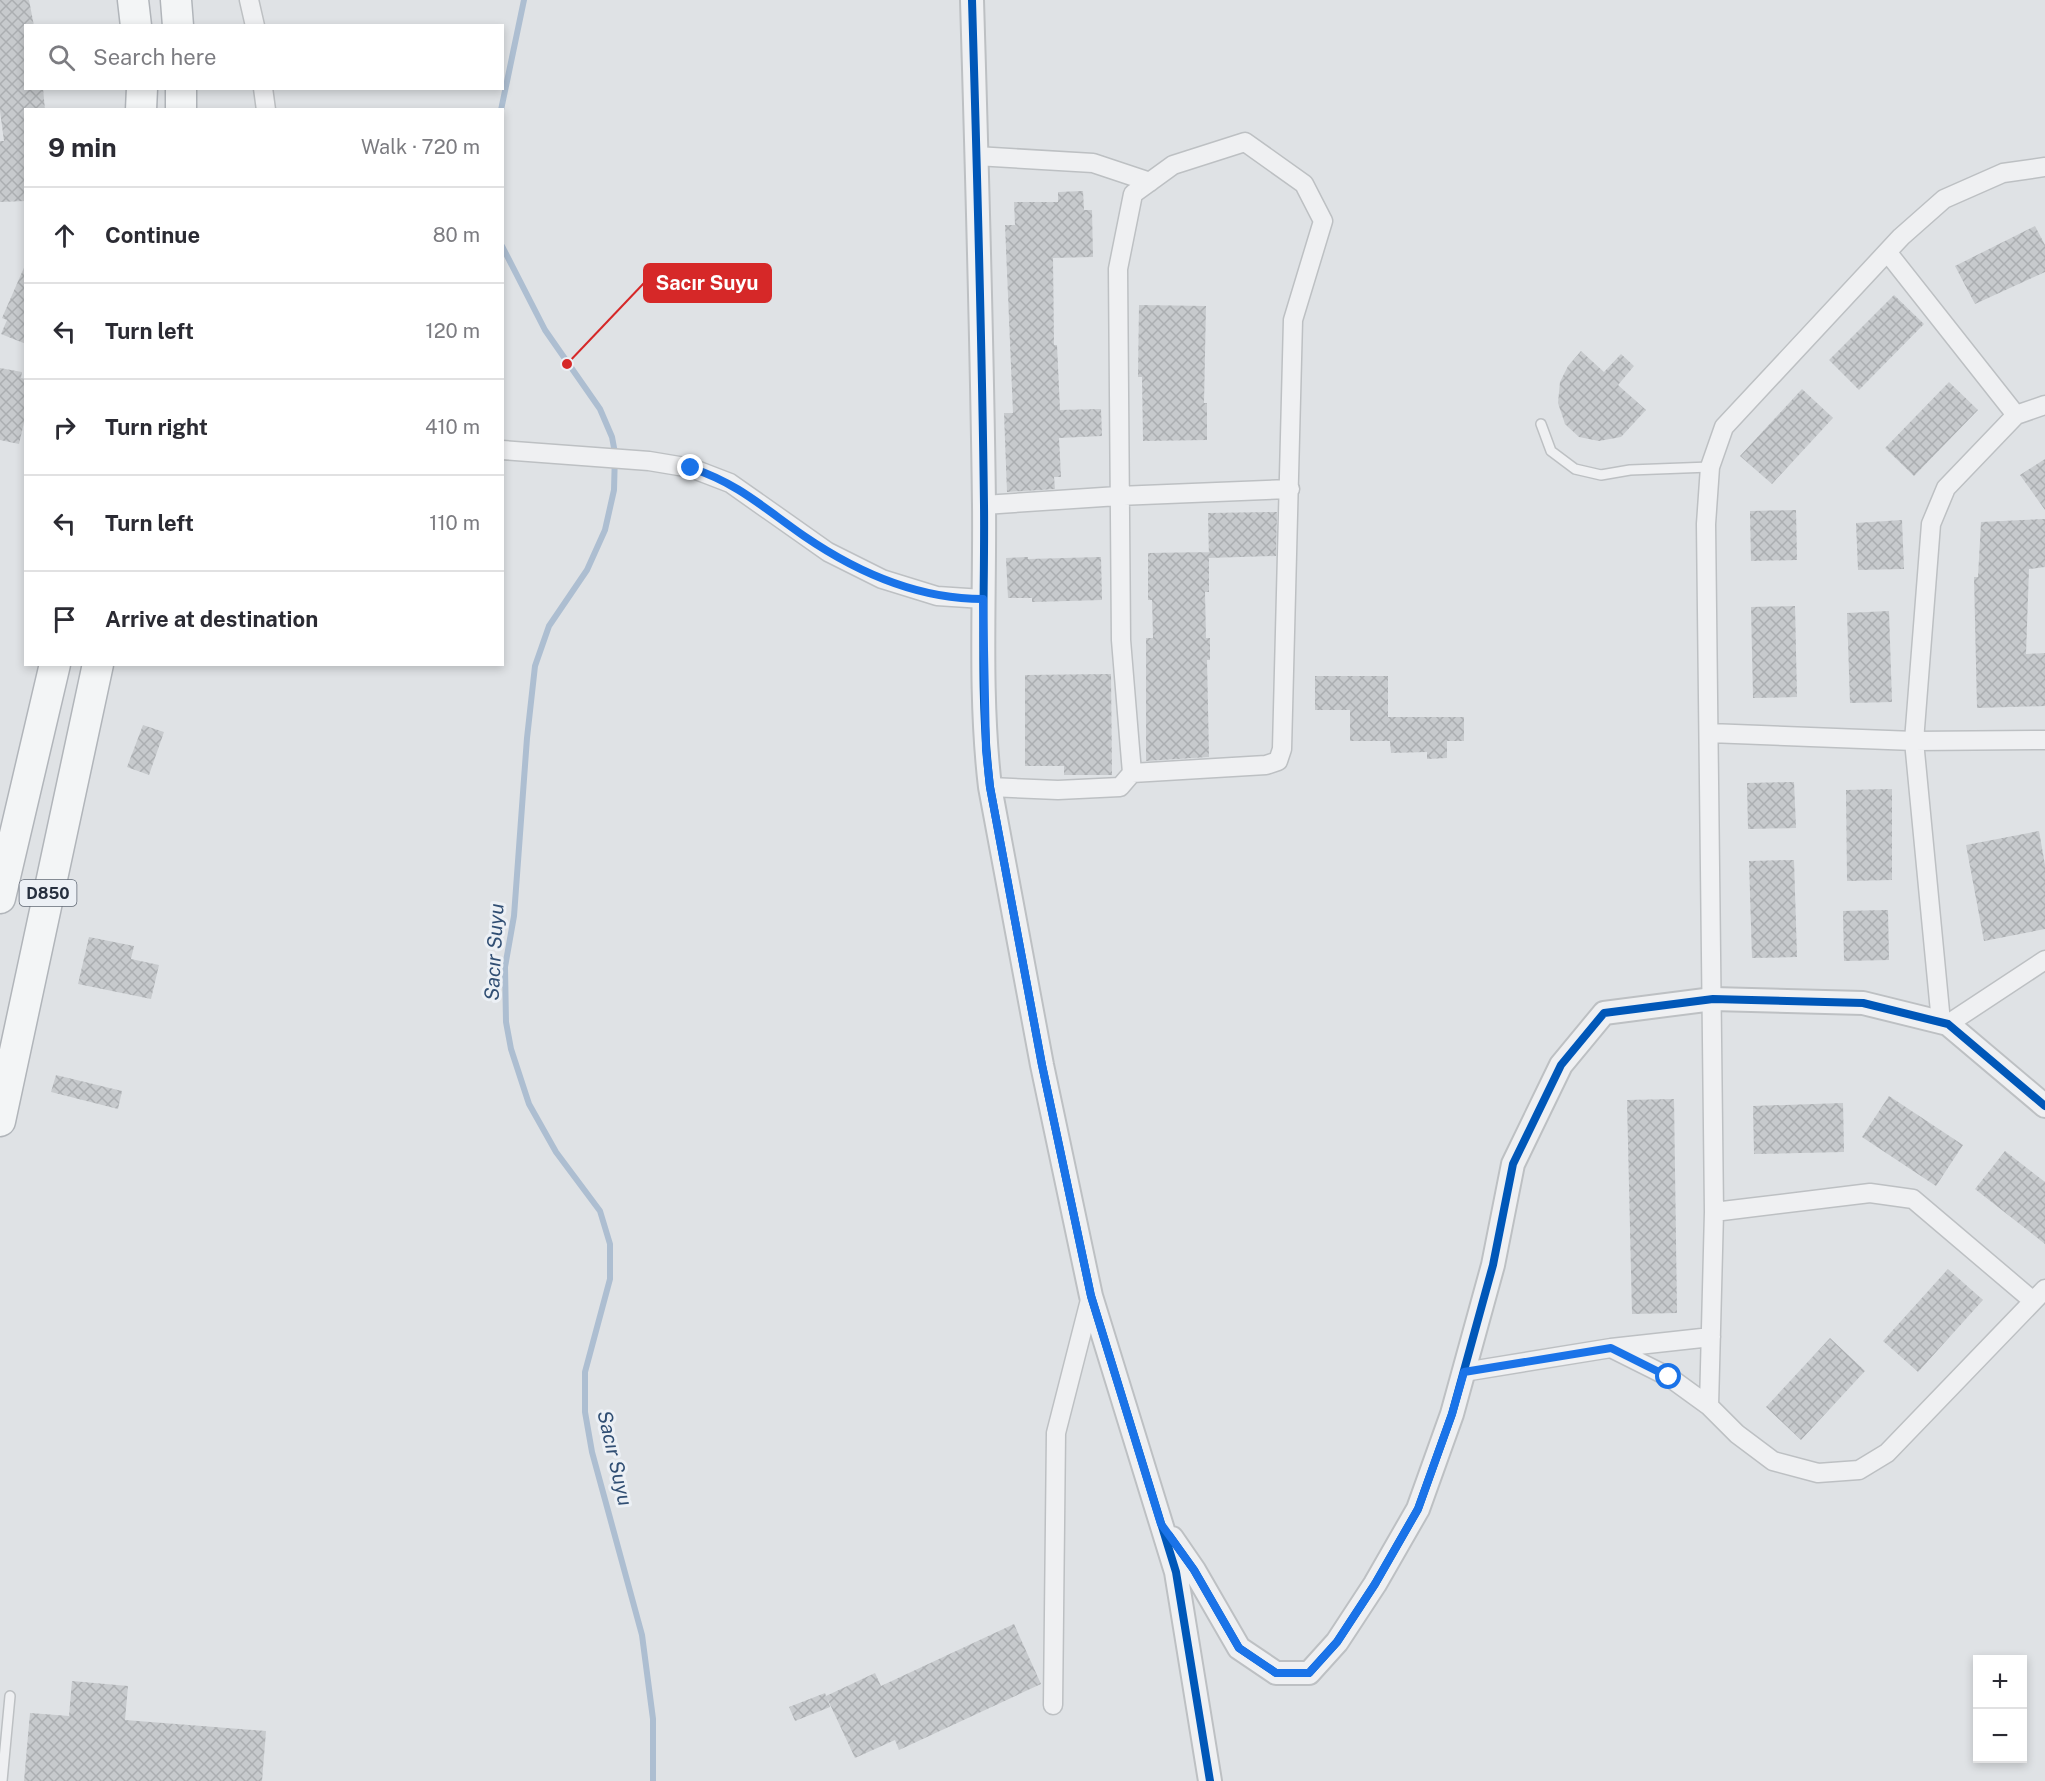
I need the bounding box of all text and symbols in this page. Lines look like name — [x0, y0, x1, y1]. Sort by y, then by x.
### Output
search box — [24, 24, 504, 90]
icon: search — [45, 41, 78, 74]
text: Search here — [93, 44, 217, 70]
text: 9 min — [48, 132, 117, 163]
text: Walk · 720 m — [361, 135, 480, 159]
icon: ahead — [48, 219, 81, 252]
text: Continue — [105, 222, 200, 248]
text: 80 m — [433, 223, 480, 247]
callout: Sacır Suyu — [644, 264, 771, 302]
text: Sacır Suyu — [656, 271, 758, 295]
icon: left — [48, 315, 81, 348]
text: Turn left — [105, 318, 194, 344]
text: 120 m — [426, 319, 480, 343]
icon: right — [48, 411, 81, 444]
text: Turn right — [105, 414, 208, 440]
text: 410 m — [425, 415, 480, 439]
route end — [677, 454, 703, 480]
icon: left — [48, 507, 81, 540]
text: Turn left — [105, 510, 194, 536]
text: 110 m — [429, 511, 480, 535]
icon: arrive — [48, 603, 81, 636]
text: Arrive at destination — [105, 606, 318, 632]
road number: D850 — [20, 880, 76, 906]
water label: Sacır Suyu — [479, 903, 509, 1001]
route start — [1655, 1363, 1681, 1389]
water label: Sacır Suyu — [592, 1408, 638, 1508]
map controls — [1973, 1655, 2027, 1763]
button: + — [1973, 1655, 2027, 1709]
button: − — [1973, 1709, 2027, 1763]

